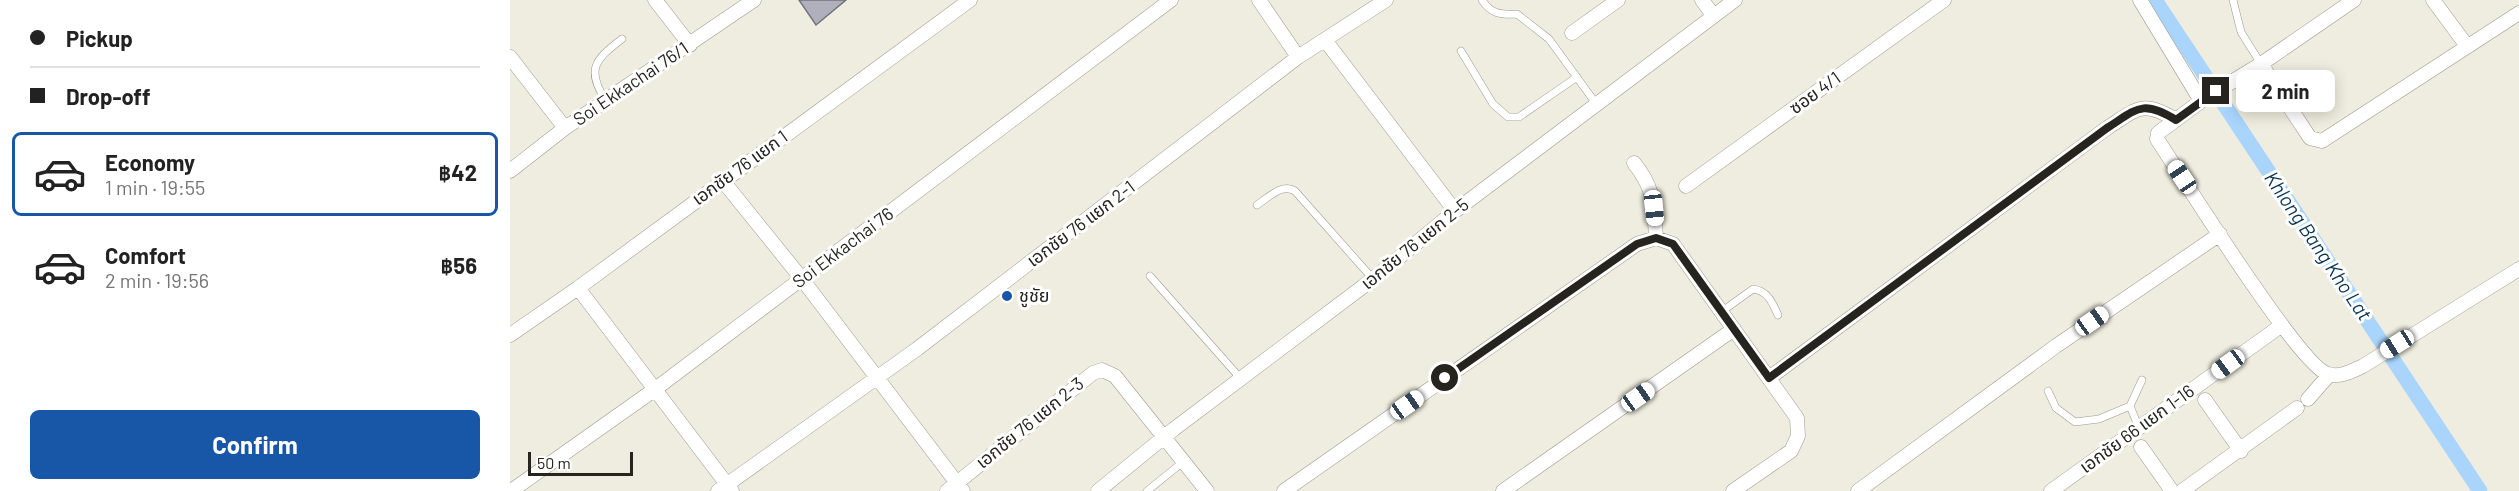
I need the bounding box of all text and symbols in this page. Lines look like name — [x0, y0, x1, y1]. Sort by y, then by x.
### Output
text: Pickup — [66, 25, 133, 51]
street label: Soi Ekkachai 76/1 — [569, 37, 692, 130]
street label: ซอย 4/1 — [1784, 66, 1844, 118]
callout: 2 min — [2237, 70, 2336, 112]
route end — [2202, 77, 2229, 104]
text: 2 min — [2262, 79, 2309, 103]
text: Drop-off — [66, 83, 150, 109]
street label: เอกชัย 76 แยก 1 — [687, 125, 792, 209]
icon: car — [33, 147, 87, 201]
text: Economy — [105, 149, 195, 175]
car — [2164, 157, 2200, 197]
text: ฿42 — [439, 159, 477, 185]
water label: Khlong Bang Kho Lat — [2260, 166, 2378, 324]
text: 1 min · 19:55 — [105, 175, 205, 199]
street label: เอกชัย 76 แยก 2-1 — [1022, 175, 1139, 271]
car — [1643, 189, 1665, 227]
street label: เอกชัย 76 แยก 2-5 — [1356, 193, 1473, 293]
street label: Soi Ekkachai 76 — [788, 202, 897, 292]
icon: car — [33, 240, 87, 294]
text: Comfort — [105, 242, 186, 268]
text: ฿56 — [441, 252, 477, 278]
text: 2 min · 19:56 — [105, 268, 209, 292]
place label: ชูชัย — [1019, 284, 1050, 308]
marker: ชูชัย — [1000, 289, 1014, 303]
car — [2072, 303, 2112, 339]
car — [2377, 327, 2417, 361]
car — [2208, 346, 2248, 382]
route start — [1431, 364, 1458, 391]
street label: เอกชัย 76 แยก 2-3 — [971, 372, 1088, 473]
car — [1618, 379, 1658, 415]
street label: เอกชัย 66 แยก 1-16 — [2075, 379, 2198, 477]
car — [1387, 387, 1427, 423]
button: Confirm — [30, 410, 480, 479]
scale bar — [528, 449, 633, 476]
text: 50 m — [537, 453, 571, 472]

